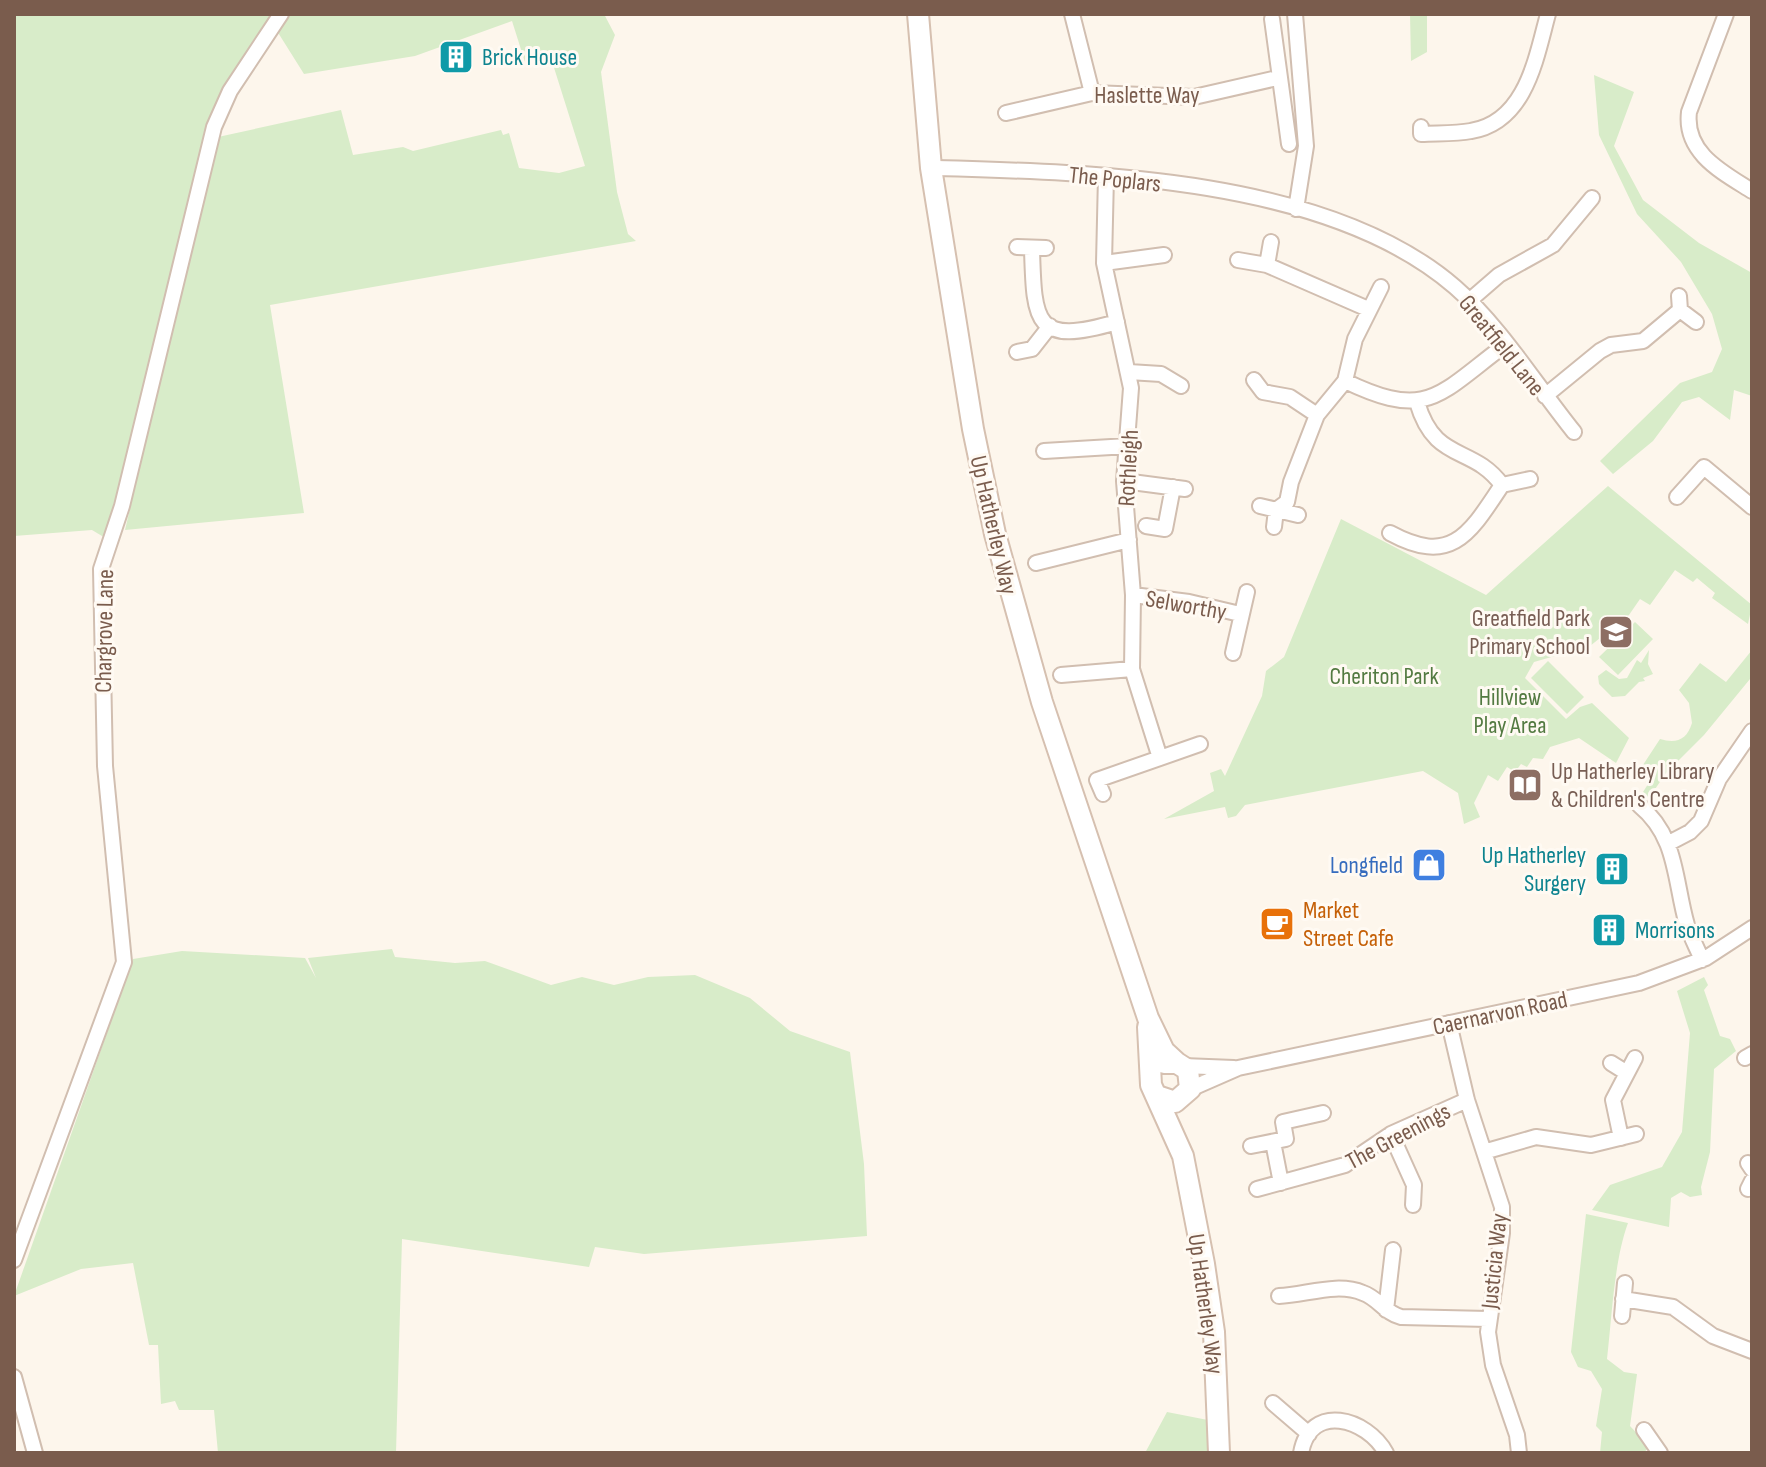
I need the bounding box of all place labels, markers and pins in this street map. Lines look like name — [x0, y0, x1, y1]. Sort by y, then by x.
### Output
building icon: Brick House — [437, 38, 475, 76]
place label: Brick House — [482, 43, 577, 72]
place label: Greatfield Park Primary School — [1469, 604, 1590, 661]
school or university icon: Greatfield Park Primary School — [1597, 613, 1635, 651]
place label: Up Hatherley Library & Children's Centre — [1551, 757, 1715, 814]
library icon: Up Hatherley Library & Children's Centre — [1506, 766, 1544, 804]
place label: Up Hatherley Surgery — [1482, 841, 1586, 898]
shop icon: Longfield — [1410, 846, 1448, 884]
building icon: Up Hatherley Surgery — [1593, 850, 1631, 888]
place label: Longfield — [1330, 851, 1403, 880]
place label: Market Street Cafe — [1303, 896, 1394, 953]
cafe icon: Market Street Cafe — [1258, 905, 1296, 943]
building icon: Morrisons — [1590, 911, 1628, 949]
place label: Morrisons — [1635, 916, 1715, 945]

